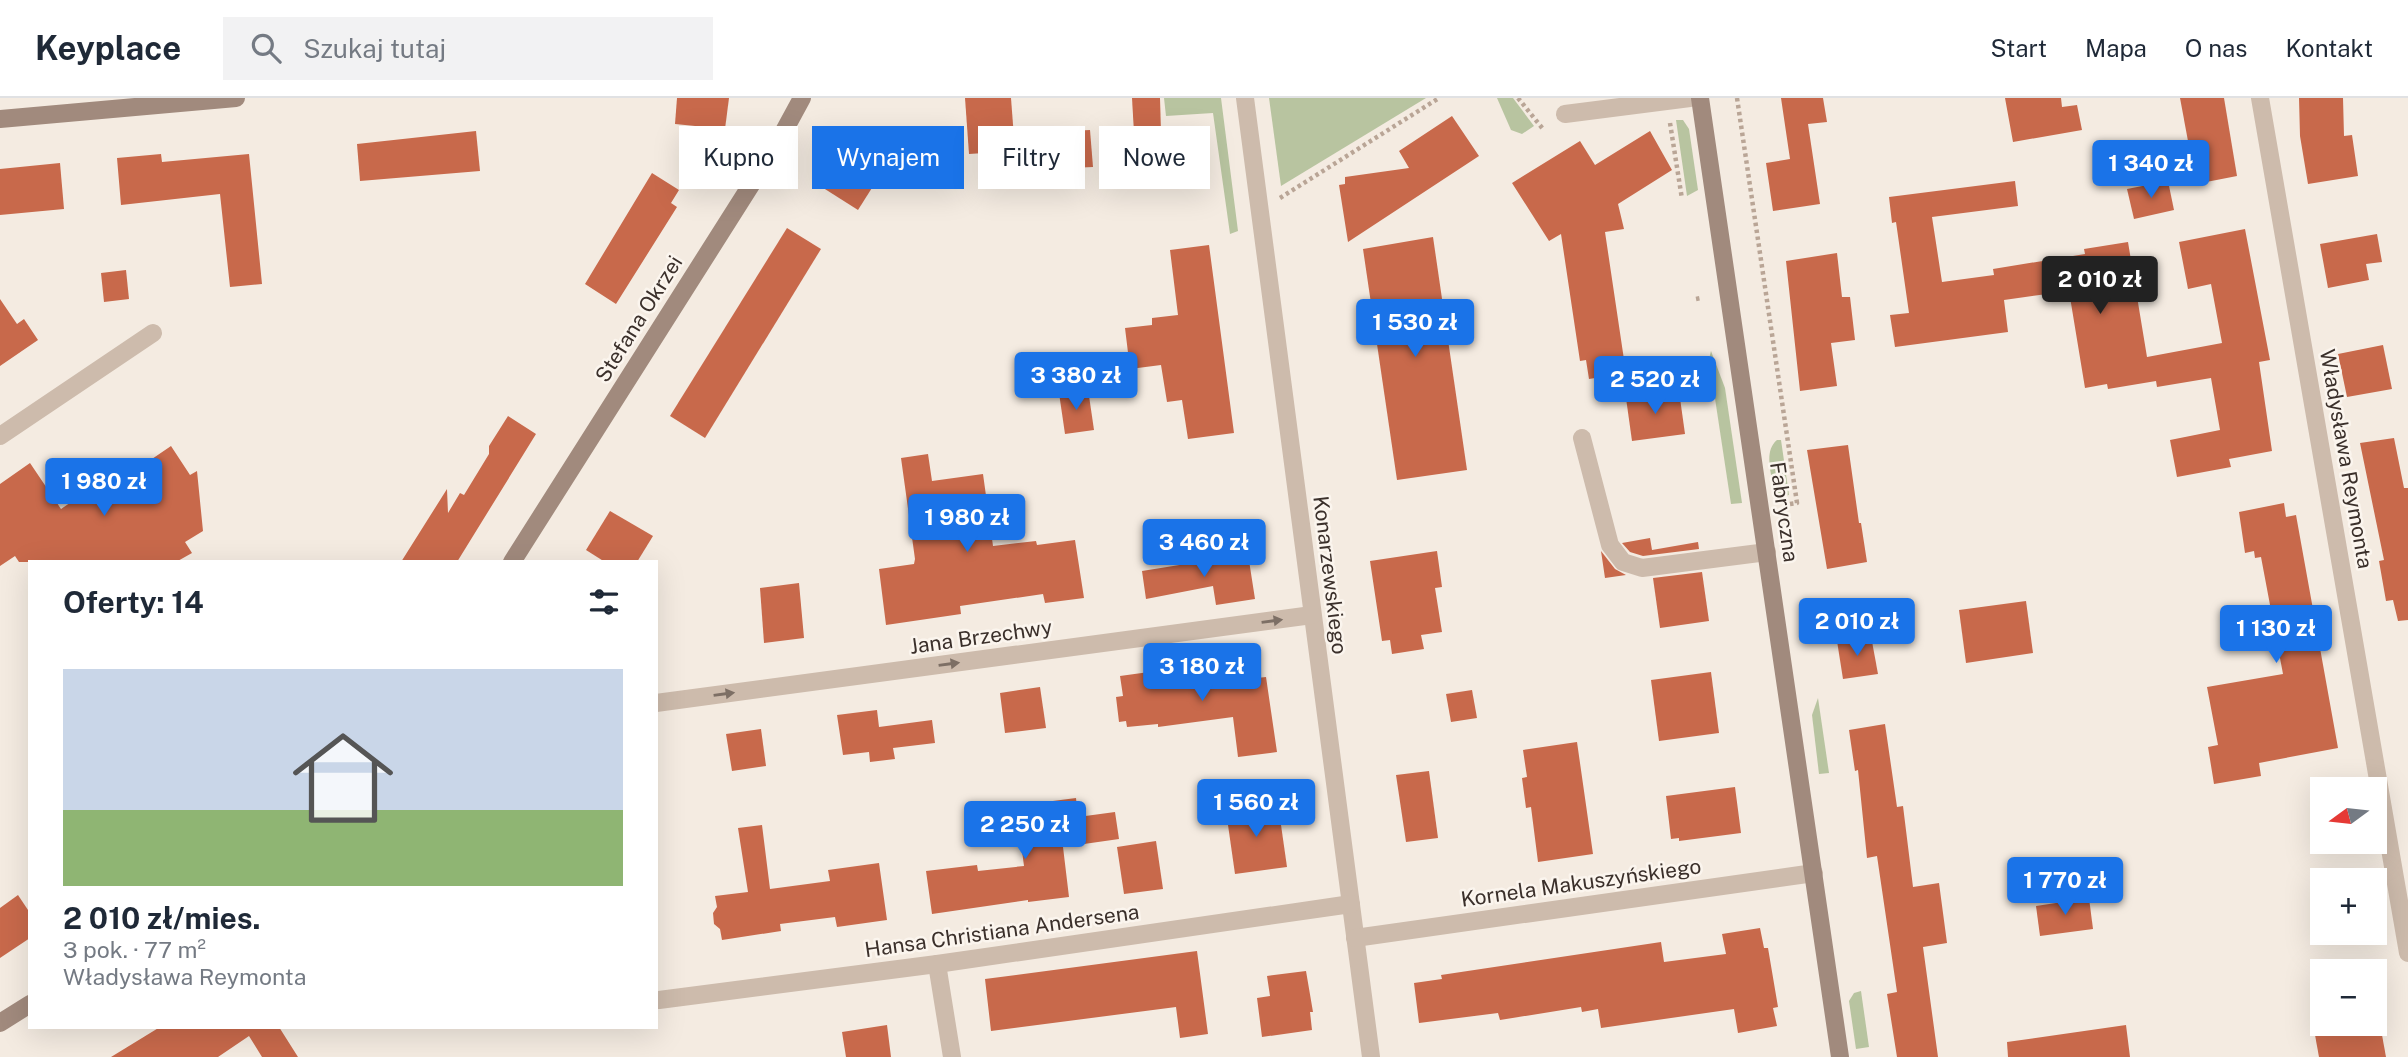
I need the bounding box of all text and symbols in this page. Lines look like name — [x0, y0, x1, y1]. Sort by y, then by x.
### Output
search box — [223, 17, 713, 80]
text: Keyplace — [35, 29, 181, 67]
icon: search — [247, 29, 285, 67]
text: Szukaj tutaj — [303, 33, 446, 64]
text: Start — [1990, 34, 2047, 62]
text: Mapa — [2085, 34, 2147, 62]
text: O nas — [2185, 34, 2247, 62]
text: Kontakt — [2285, 34, 2373, 62]
chip: Kupno — [679, 126, 798, 189]
chip: Wynajem — [812, 126, 964, 189]
chip: Filtry — [978, 126, 1085, 189]
chip: Nowe — [1099, 126, 1210, 189]
pin: 1 340 zł — [2079, 140, 2223, 200]
text: 1 340 zł — [2108, 149, 2194, 176]
street label: Stefana Okrzei — [590, 251, 687, 387]
pin: 2 010 zł — [2028, 256, 2172, 316]
text: 2 010 zł — [2058, 265, 2142, 292]
pin: 1 530 zł — [1343, 300, 1487, 359]
text: 1 530 zł — [1372, 308, 1458, 335]
street label: Władysława Reymonta — [2315, 347, 2378, 571]
pin: 3 380 zł — [1004, 352, 1148, 412]
pin: 2 520 zł — [1583, 356, 1727, 416]
text: 3 380 zł — [1030, 361, 1122, 388]
text: 2 520 zł — [1610, 365, 1700, 392]
pin: 1 980 zł — [32, 458, 176, 518]
street label: Fabryczna — [1765, 460, 1804, 564]
text: 1 980 zł — [61, 467, 147, 494]
pin: 1 980 zł — [895, 494, 1039, 554]
street label: Konarzewskiego — [1308, 494, 1353, 656]
text: 1 980 zł — [924, 503, 1010, 530]
pin: 3 460 zł — [1132, 519, 1276, 579]
text: 3 460 zł — [1159, 528, 1249, 555]
icon: filters — [585, 583, 623, 621]
text: Oferty: 14 — [63, 584, 204, 620]
pin: 2 010 zł — [1785, 598, 1929, 658]
pin: 1 130 zł — [2204, 606, 2348, 665]
text: 2 010 zł — [1815, 607, 1899, 634]
street label: Jana Brzechwy — [908, 614, 1054, 659]
text: 1 130 zł — [2236, 614, 2316, 641]
one-way arrow — [1261, 615, 1283, 626]
pin: 3 180 zł — [1130, 644, 1274, 703]
text: 3 180 zł — [1159, 652, 1245, 679]
one-way arrow — [939, 658, 961, 669]
one-way arrow — [713, 689, 735, 700]
icon: home — [280, 715, 406, 841]
north arrow — [2310, 777, 2387, 854]
map controls — [2310, 777, 2387, 1036]
pin: 1 560 zł — [1184, 780, 1328, 839]
text: 1 560 zł — [1213, 788, 1299, 815]
pin: 2 250 zł — [953, 802, 1097, 861]
text: 2 250 zł — [980, 810, 1070, 837]
street label: Kornela Makuszyńskiego — [1459, 853, 1703, 912]
pin: 1 770 zł — [1993, 858, 2137, 917]
text: 1 770 zł — [2023, 866, 2107, 893]
button: + — [2310, 868, 2387, 945]
street label: Hansa Christiana Andersena — [863, 899, 1141, 962]
text: 2 010 zł/mies. — [63, 900, 261, 936]
text: 3 pok. · 77 m² — [63, 936, 206, 963]
button: − — [2310, 959, 2387, 1036]
text: Władysława Reymonta — [63, 963, 306, 990]

